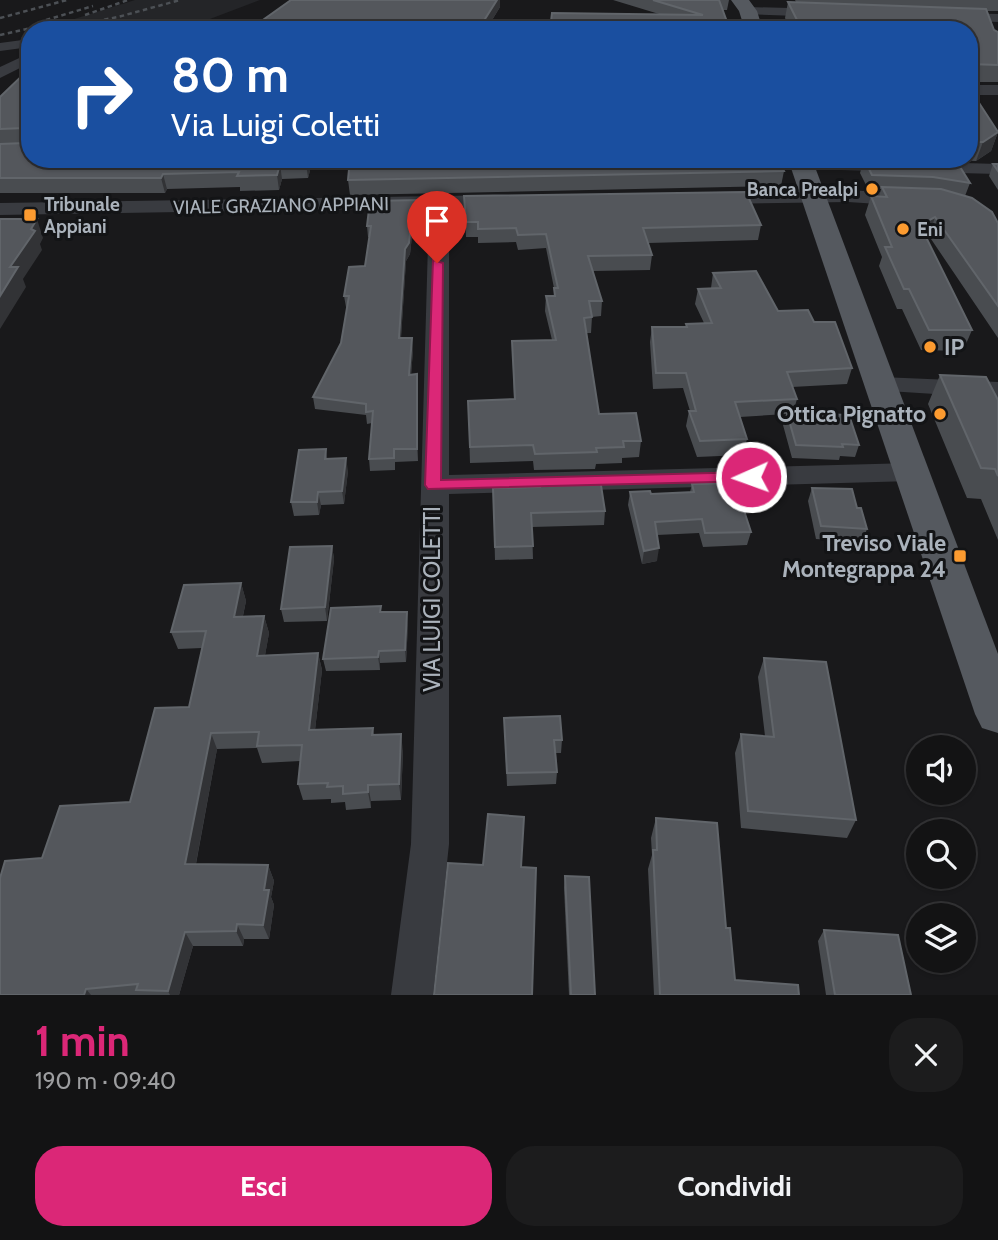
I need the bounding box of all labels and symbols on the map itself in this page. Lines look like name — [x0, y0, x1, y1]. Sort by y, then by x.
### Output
place label: Banca Prealpi — [747, 178, 858, 201]
marker: Banca Prealpi — [864, 181, 880, 197]
pin — [407, 191, 467, 263]
street label: VIALE GRAZIANO APPIANI — [173, 192, 389, 219]
place label: Tribunale Appiani — [44, 193, 120, 238]
marker: Tribunale Appiani — [22, 207, 38, 223]
place label: Eni — [917, 218, 943, 241]
marker: Eni — [895, 221, 911, 237]
place label: IP — [944, 333, 964, 361]
marker: IP — [922, 339, 938, 355]
place label: Ottica Pignatto — [777, 400, 926, 428]
marker: Ottica Pignatto — [932, 406, 948, 422]
position arrow — [714, 440, 788, 514]
street label: VIA LUIGI COLETTI — [418, 506, 446, 692]
place label: Treviso Viale Montegrappa 24 — [782, 529, 946, 583]
marker: Treviso Viale Montegrappa 24 — [952, 548, 968, 564]

